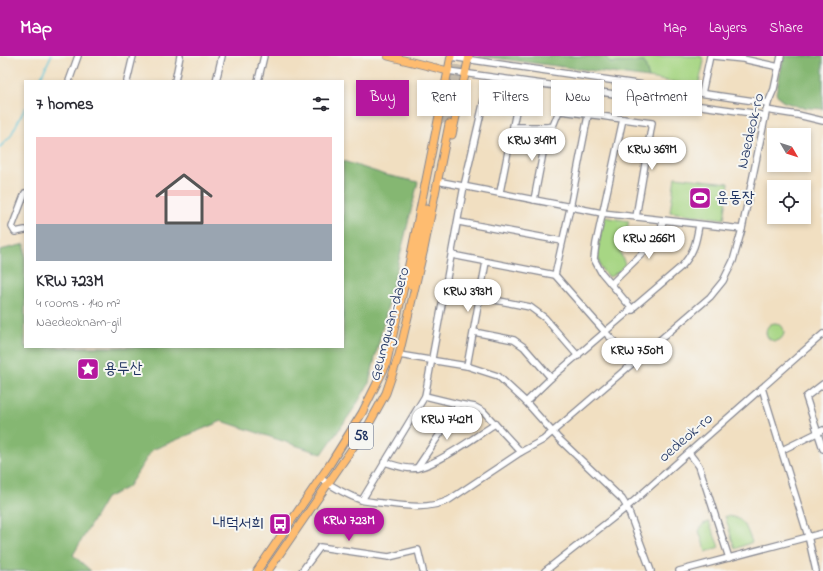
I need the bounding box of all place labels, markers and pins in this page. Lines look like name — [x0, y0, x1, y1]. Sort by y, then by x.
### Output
pin: KRW 349M — [491, 128, 573, 162]
pin: KRW 369M — [611, 137, 693, 171]
sports icon: 운동장 — [687, 185, 713, 211]
place label: 운동장 — [716, 186, 755, 210]
pin: KRW 266M — [608, 226, 690, 260]
pin: KRW 393M — [427, 279, 509, 313]
pin: KRW 750M — [596, 338, 678, 372]
place icon: 용두산 — [75, 356, 101, 382]
place label: 용두산 — [104, 357, 143, 381]
pin: KRW 742M — [406, 407, 488, 441]
pin: KRW 723M — [308, 508, 390, 542]
bus stop icon: 내덕서희 — [267, 511, 293, 537]
place label: 내덕서희 — [213, 512, 264, 536]

